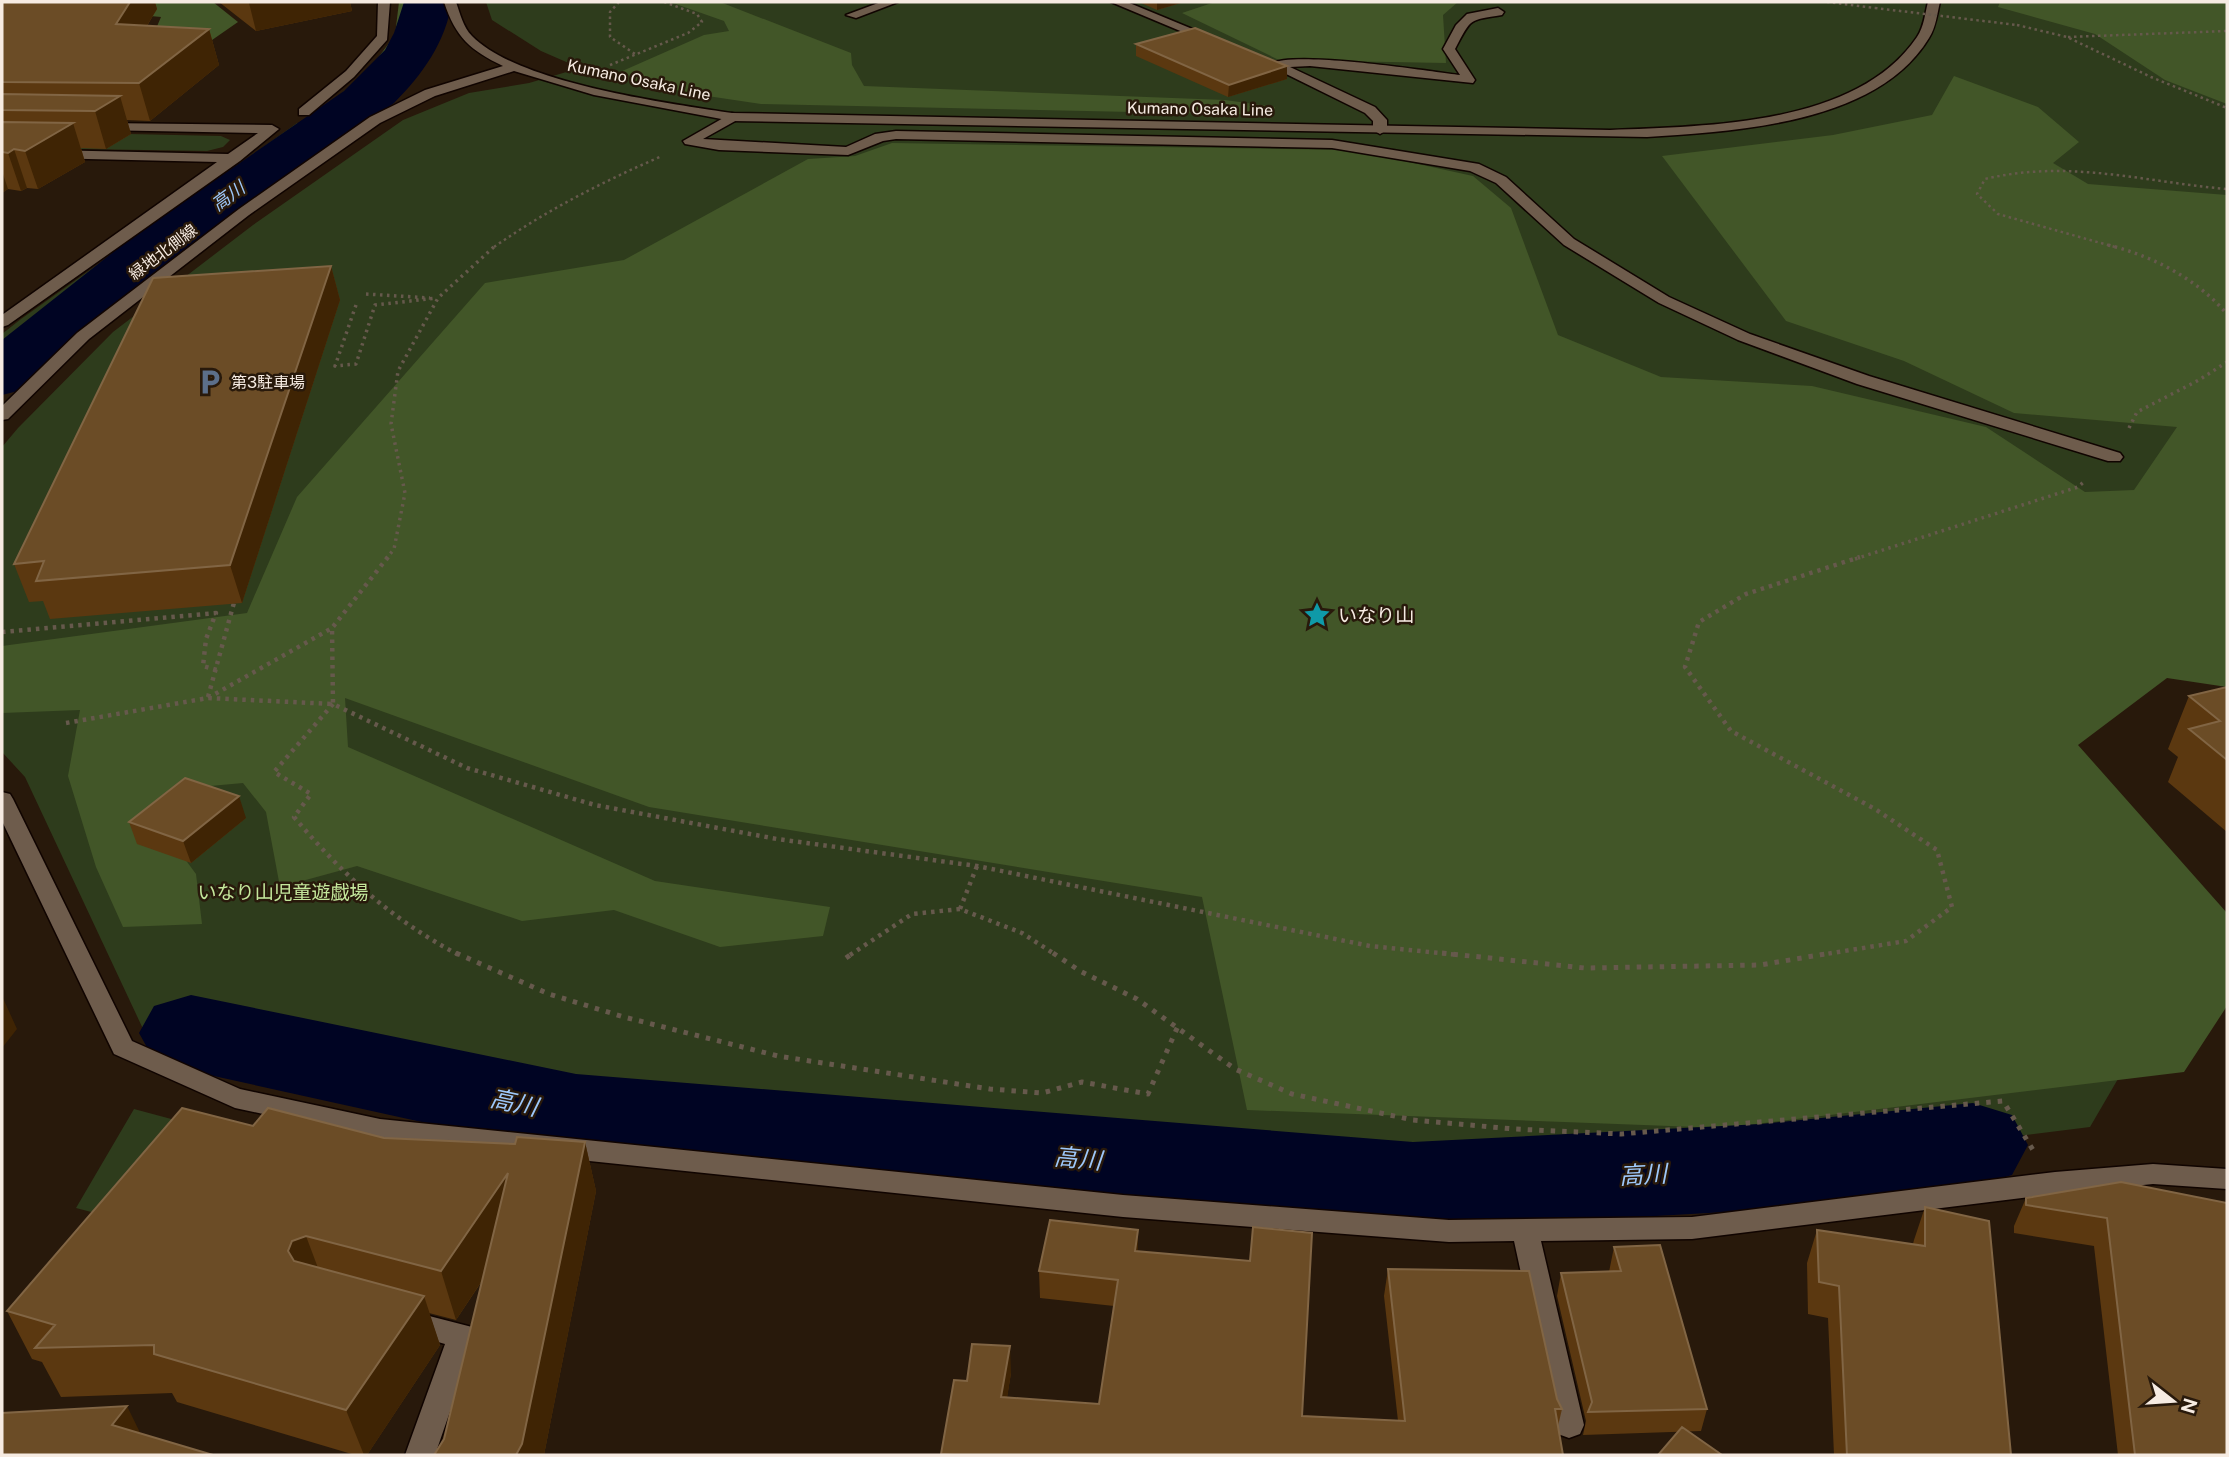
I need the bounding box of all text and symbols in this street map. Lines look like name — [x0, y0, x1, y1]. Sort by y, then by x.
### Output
street label: Kumano Osaka Line — [565, 55, 713, 105]
street label: Kumano Osaka Line — [1127, 98, 1273, 120]
water label: 高川 — [207, 176, 250, 215]
street label: 緑地北側線 — [125, 220, 201, 284]
parking icon: 第3駐車場 — [195, 367, 225, 397]
place label: 第3駐車場 — [231, 373, 305, 392]
place icon: いなり山 — [1302, 600, 1332, 630]
place label: いなり山 — [1338, 604, 1414, 626]
park label: いなり山児童遊戯場 — [197, 881, 369, 903]
water label: 高川 — [488, 1083, 543, 1121]
water label: 高川 — [1053, 1142, 1106, 1174]
water label: 高川 — [1618, 1159, 1671, 1189]
north arrow — [2138, 1366, 2208, 1436]
text: N — [2177, 1396, 2202, 1416]

